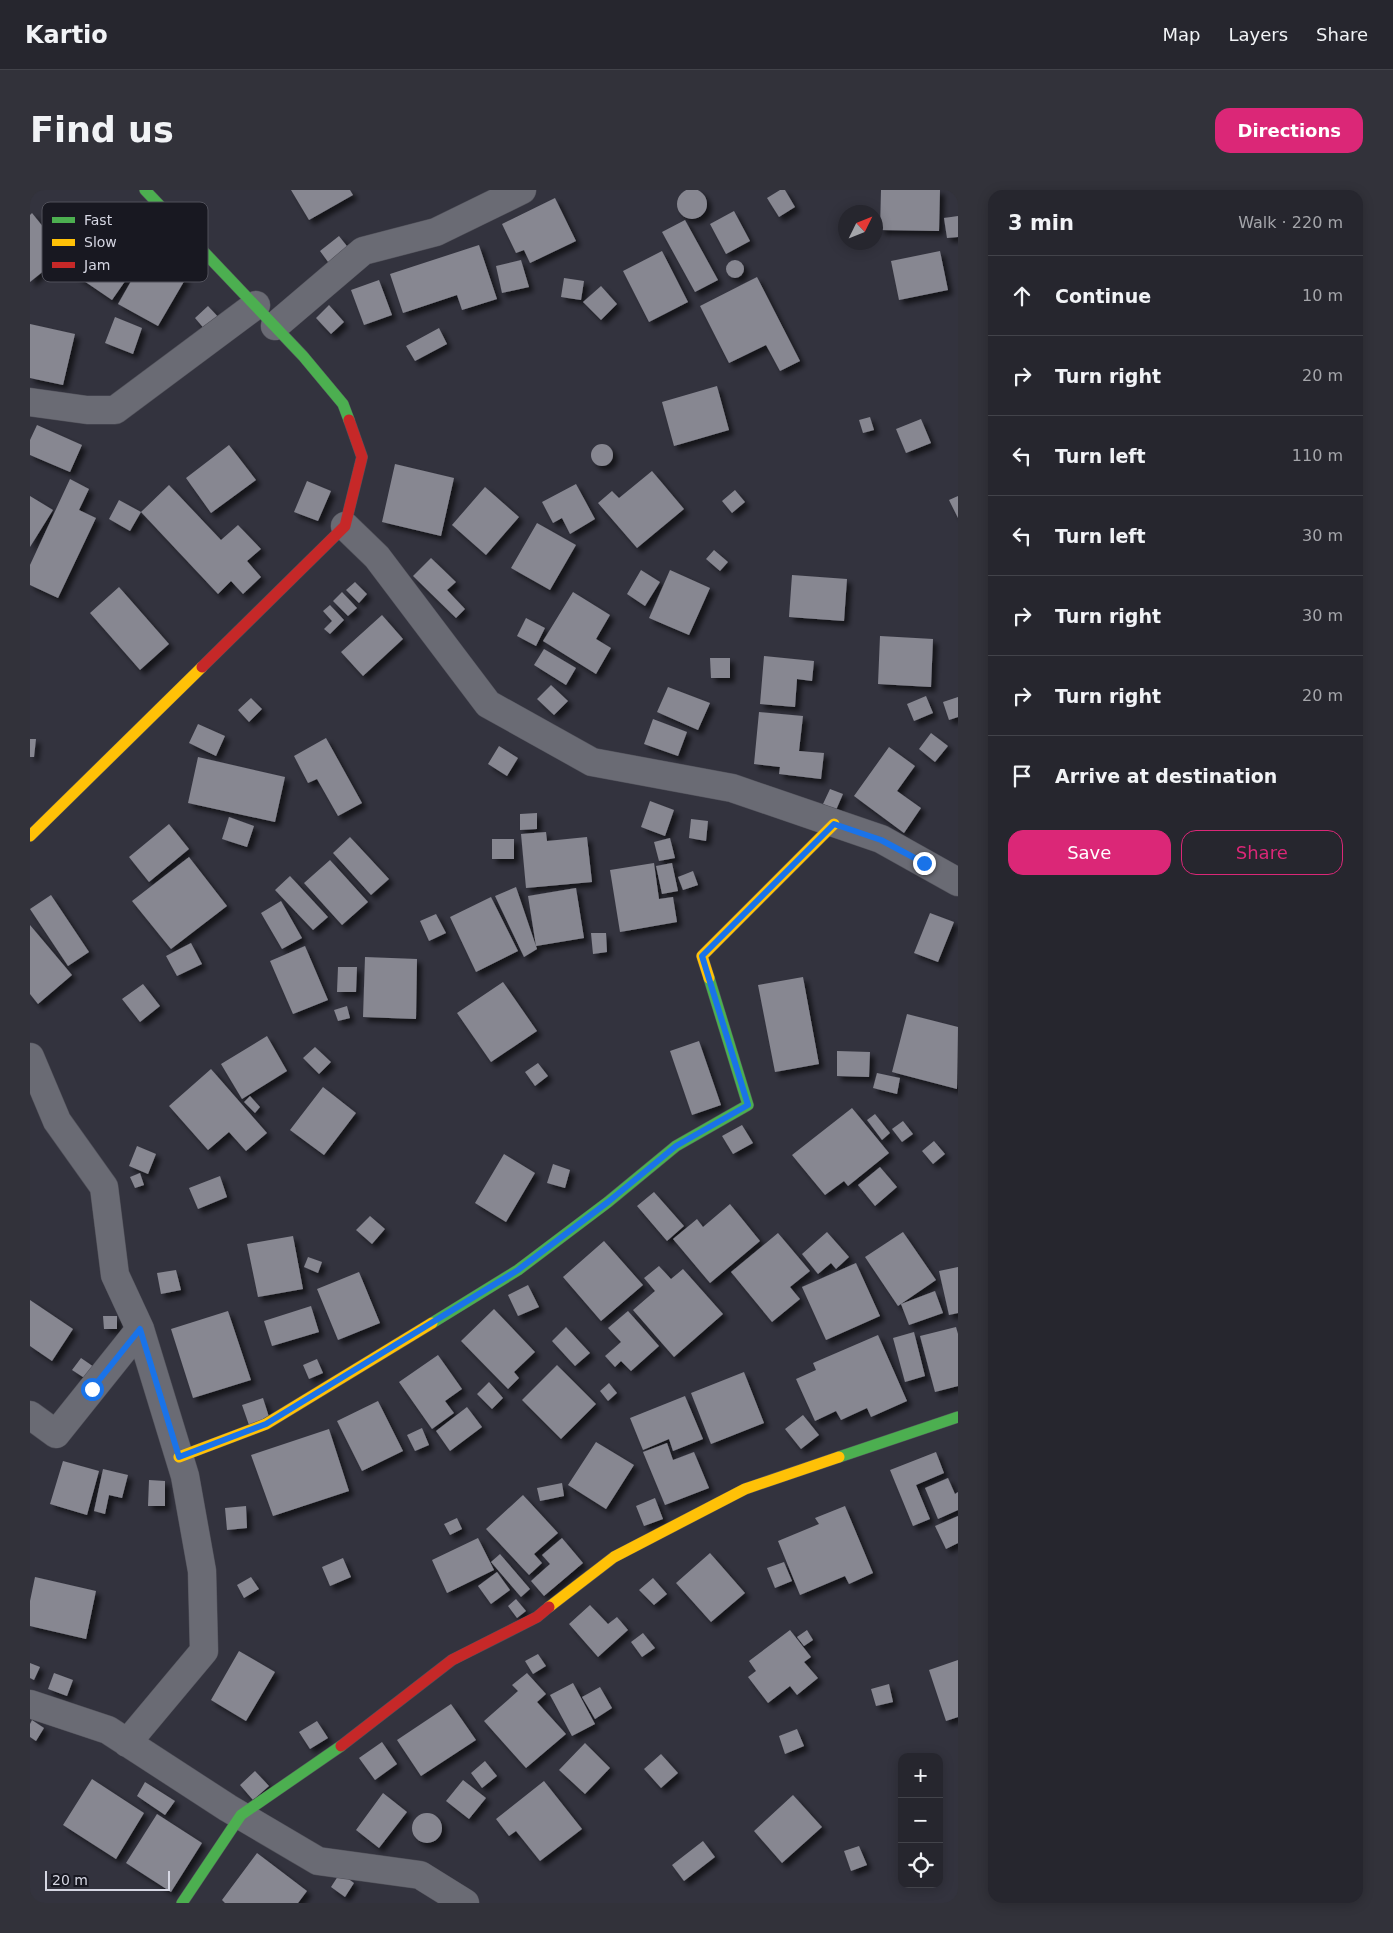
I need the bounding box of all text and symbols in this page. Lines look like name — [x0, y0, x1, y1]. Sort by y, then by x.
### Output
text: Kartio — [25, 21, 108, 49]
text: Map — [1162, 24, 1200, 45]
text: Layers — [1228, 24, 1288, 45]
text: Share — [1316, 24, 1368, 45]
button: Directions — [1215, 108, 1363, 153]
text: Find us — [30, 110, 174, 150]
legend — [42, 202, 208, 282]
north arrow — [838, 205, 883, 250]
text: 3 min — [1008, 211, 1074, 235]
text: Fast — [84, 212, 113, 228]
text: Walk · 220 m — [1238, 213, 1343, 232]
text: Slow — [84, 234, 117, 250]
text: Jam — [83, 257, 110, 273]
icon: ahead — [1008, 282, 1036, 310]
text: Continue — [1055, 285, 1151, 307]
text: 10 m — [1302, 286, 1343, 305]
icon: right — [1008, 362, 1036, 390]
text: Turn right — [1055, 365, 1161, 387]
text: 20 m — [1302, 366, 1343, 385]
icon: left — [1008, 442, 1036, 470]
text: Turn left — [1055, 445, 1146, 467]
text: 110 m — [1292, 446, 1343, 465]
icon: left — [1008, 522, 1036, 550]
text: Turn left — [1055, 525, 1146, 547]
text: 30 m — [1302, 526, 1343, 545]
icon: right — [1008, 602, 1036, 630]
text: Turn right — [1055, 605, 1161, 627]
text: 30 m — [1302, 606, 1343, 625]
icon: right — [1008, 682, 1036, 710]
text: Turn right — [1055, 685, 1161, 707]
text: 20 m — [1302, 686, 1343, 705]
icon: arrive — [1008, 762, 1036, 790]
text: Arrive at destination — [1055, 765, 1277, 787]
button: Save — [1008, 830, 1171, 875]
button: Share — [1181, 830, 1343, 875]
route end — [913, 852, 936, 875]
route start — [81, 1378, 104, 1401]
map controls — [898, 1753, 943, 1888]
button: + — [898, 1753, 943, 1798]
button: − — [898, 1798, 943, 1843]
button: locate — [898, 1843, 943, 1888]
scale bar — [45, 1868, 170, 1891]
text: 20 m — [52, 1872, 88, 1888]

